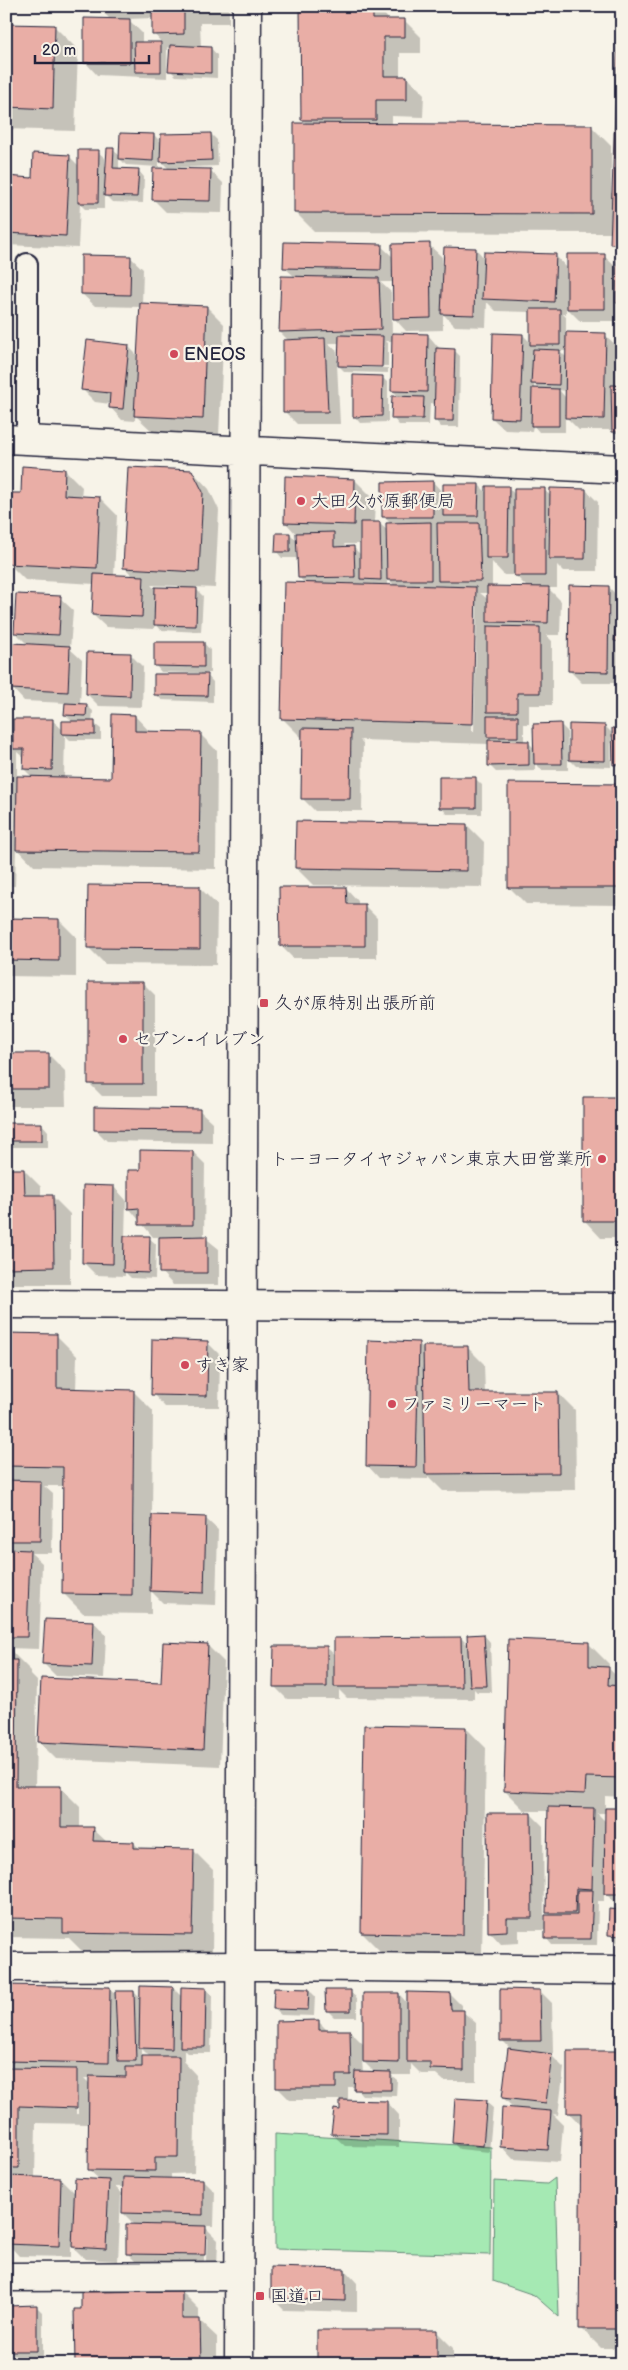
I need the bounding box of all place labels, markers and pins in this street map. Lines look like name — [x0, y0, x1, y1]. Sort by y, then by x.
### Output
place label: ENEOS — [184, 344, 246, 365]
marker: ENEOS — [168, 348, 180, 360]
place label: 大田久が原郵便局 — [311, 491, 455, 512]
marker: 大田久が原郵便局 — [295, 495, 307, 507]
place label: 久が原特別出張所前 — [274, 993, 436, 1014]
marker: 久が原特別出張所前 — [258, 997, 270, 1009]
place label: セブン-イレブン — [133, 1029, 266, 1050]
marker: セブン-イレブン — [117, 1033, 129, 1045]
place label: トーヨータイヤジャパン東京大田営業所 — [270, 1149, 592, 1170]
marker: トーヨータイヤジャパン東京大田営業所 — [596, 1153, 608, 1165]
place label: すき家 — [195, 1355, 249, 1376]
marker: すき家 — [179, 1359, 191, 1371]
place label: ファミリーマート — [402, 1394, 546, 1415]
marker: ファミリーマート — [386, 1398, 398, 1410]
place label: 国道口 — [270, 2286, 324, 2307]
marker: 国道口 — [254, 2290, 266, 2302]

